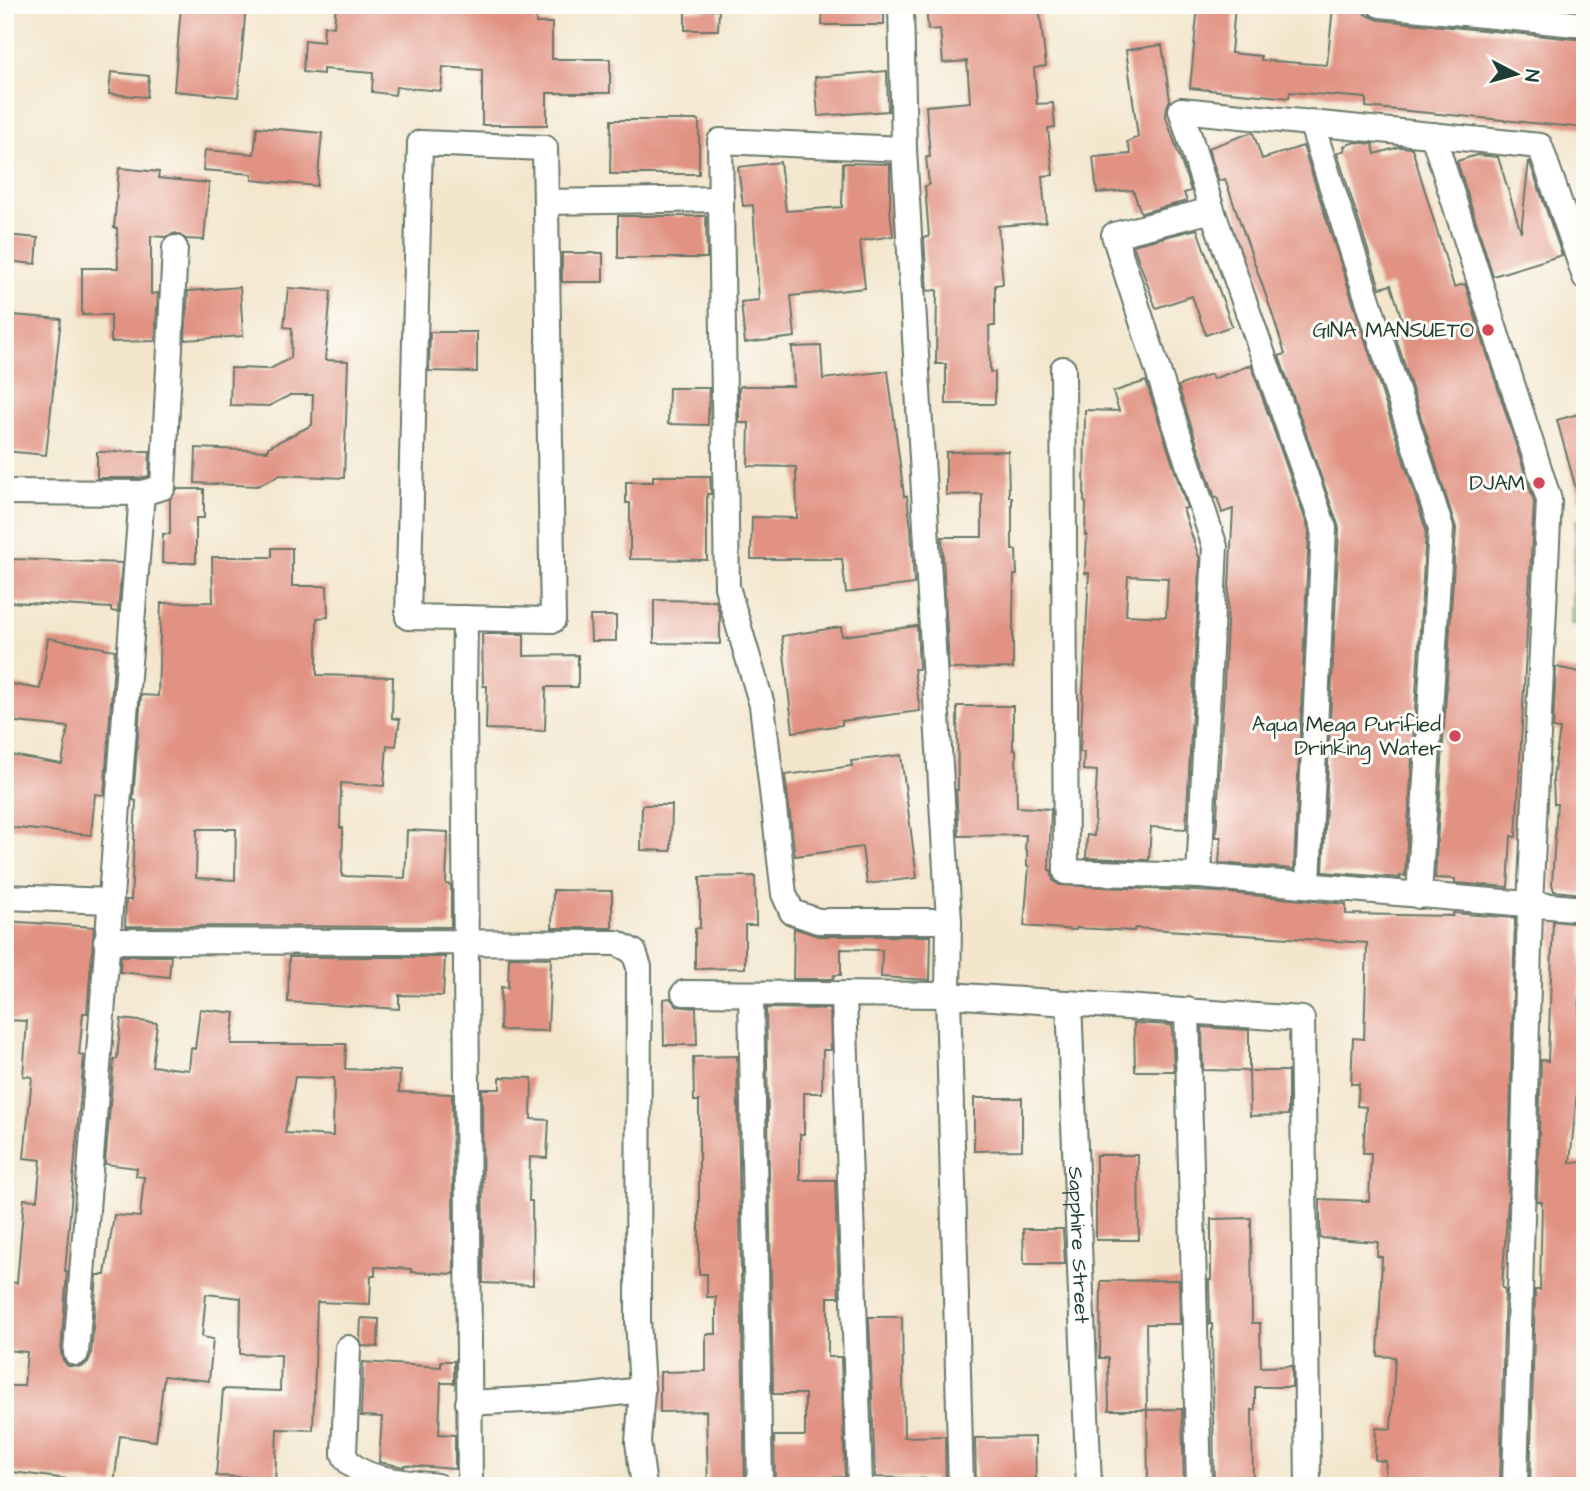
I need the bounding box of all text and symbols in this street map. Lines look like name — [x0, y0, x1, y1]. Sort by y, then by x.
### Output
north arrow — [1482, 38, 1552, 108]
text: N — [1517, 68, 1545, 83]
place label: GINA MANSUETO — [1312, 316, 1474, 345]
marker: GINA MANSUETO — [1480, 322, 1496, 338]
place label: DJAM — [1469, 469, 1525, 498]
marker: DJAM — [1531, 475, 1547, 491]
place label: Aqua Mega Purified Drinking Water — [1252, 710, 1441, 765]
marker: Aqua Mega Purified Drinking Water — [1447, 728, 1463, 744]
street label: Sapphire Street — [1061, 1166, 1096, 1325]

